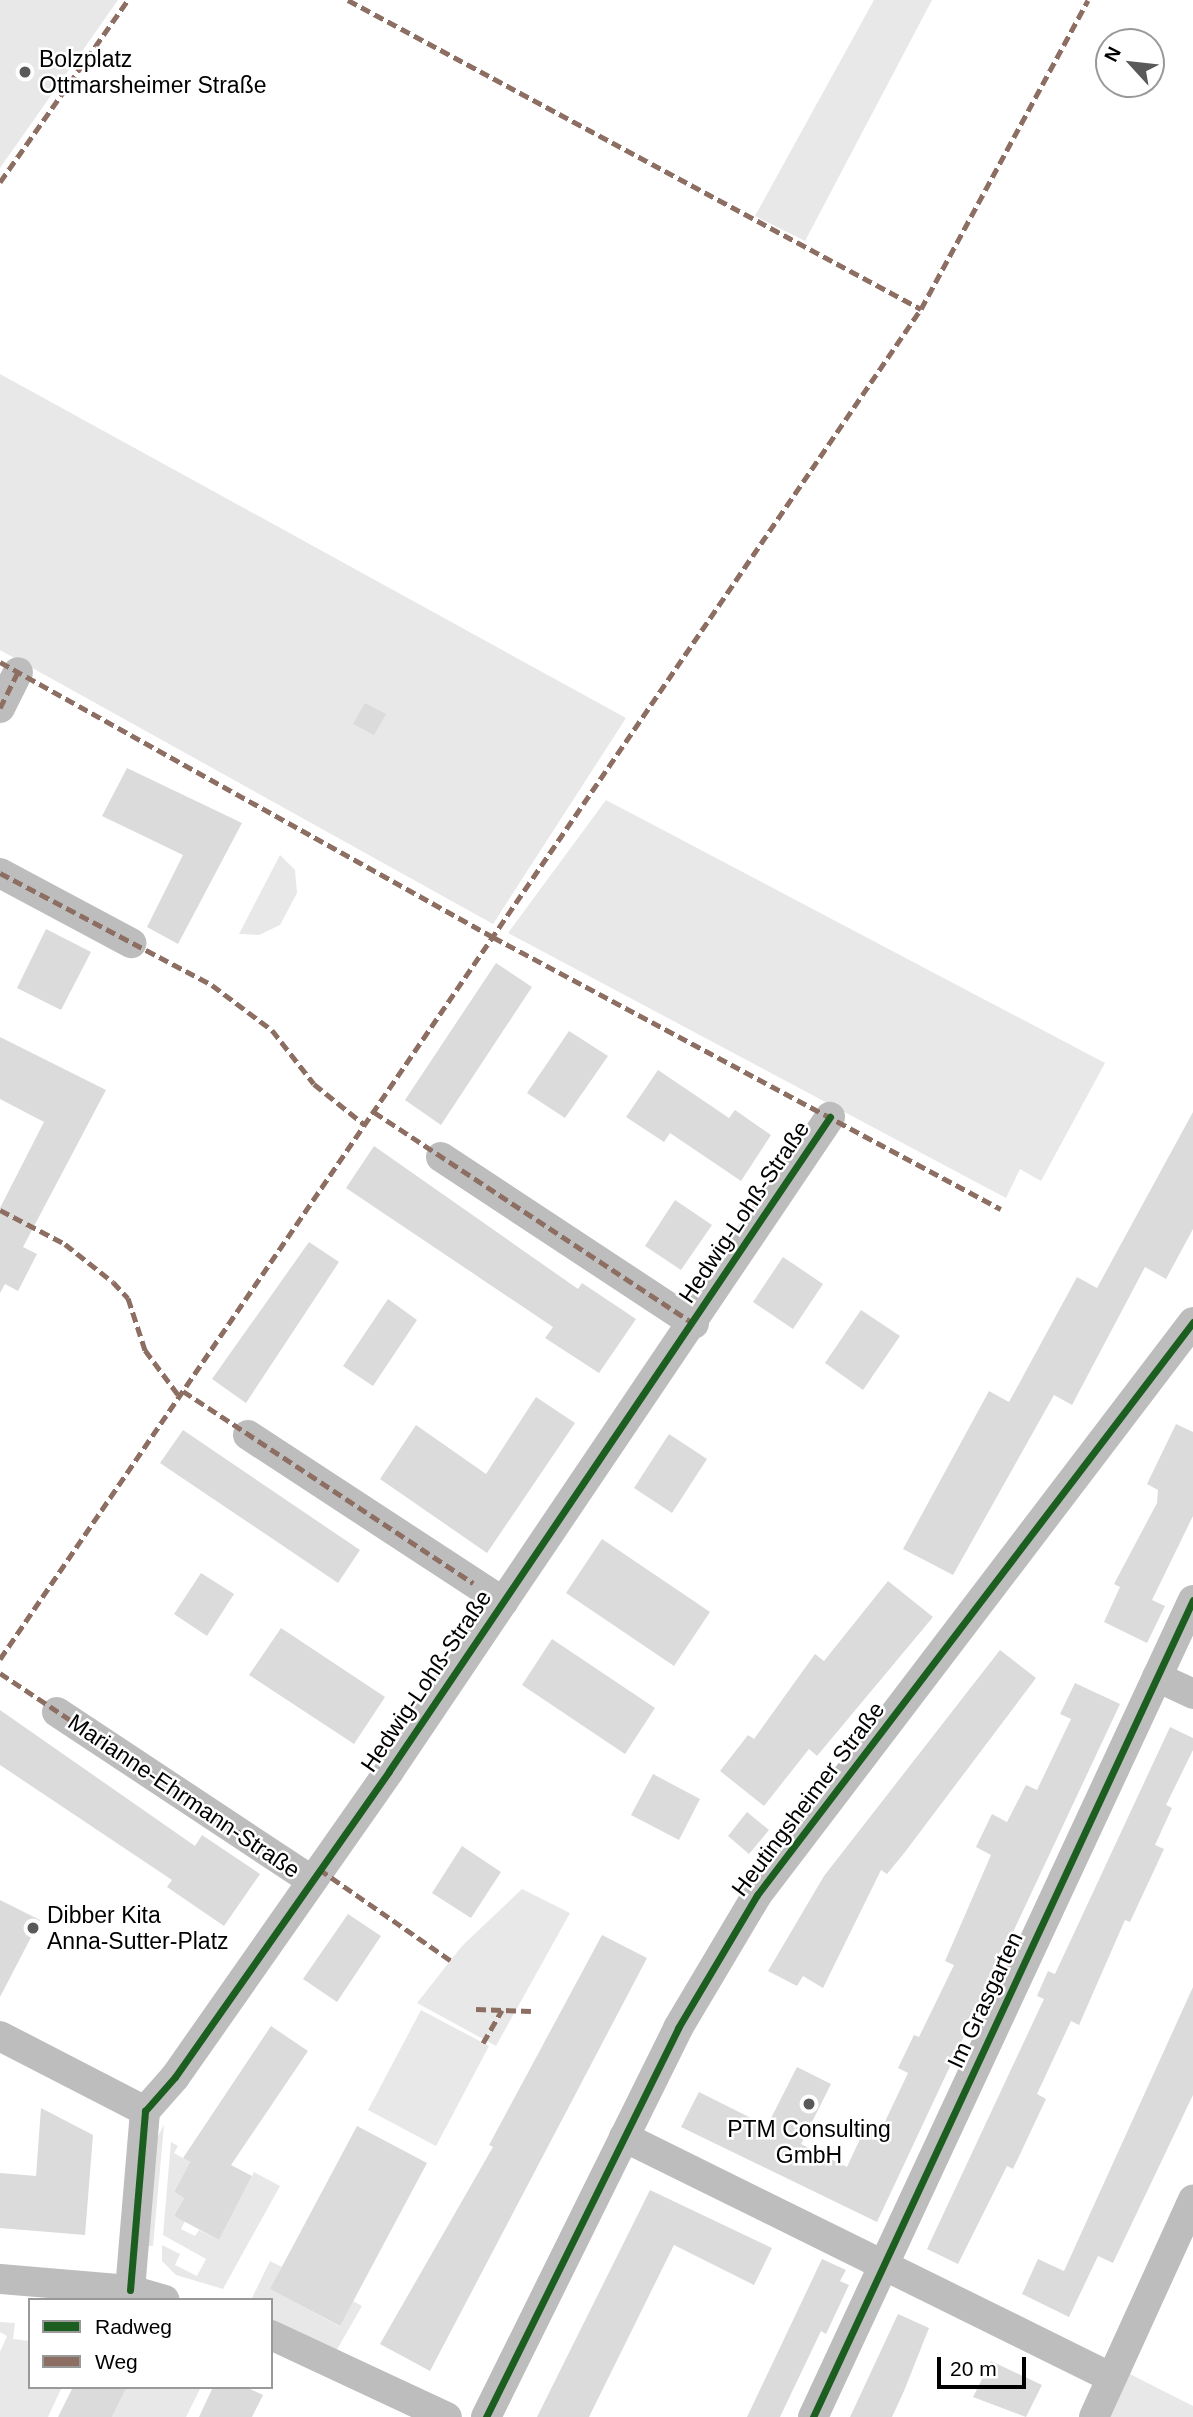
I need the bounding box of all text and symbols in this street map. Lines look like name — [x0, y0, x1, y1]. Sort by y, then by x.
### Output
north arrow — [1095, 28, 1165, 98]
text: N — [1100, 43, 1125, 65]
place label: Bolzplatz Ottmarsheimer Straße — [39, 45, 266, 99]
marker: Bolzplatz Ottmarsheimer Straße — [17, 64, 33, 80]
street label: Hedwig-Lohß-Straße — [673, 1116, 815, 1308]
street label: Hedwig-Lohß-Straße — [355, 1585, 497, 1777]
street label: Heutingsheimer Straße — [726, 1696, 890, 1902]
street label: Marianne-Ehrmann-Straße — [63, 1708, 305, 1884]
place label: Dibber Kita Anna-Sutter-Platz — [47, 1901, 229, 1955]
marker: Dibber Kita Anna-Sutter-Platz — [25, 1920, 41, 1936]
street label: Im Grasgarten — [941, 1928, 1029, 2072]
marker: PTM Consulting GmbH — [801, 2096, 817, 2112]
place label: PTM Consulting GmbH — [727, 2115, 891, 2169]
legend — [28, 2298, 273, 2389]
text: Radweg — [95, 2315, 172, 2338]
scale bar — [941, 2344, 1030, 2388]
text: Weg — [95, 2350, 138, 2373]
text: 20 m — [950, 2357, 997, 2380]

